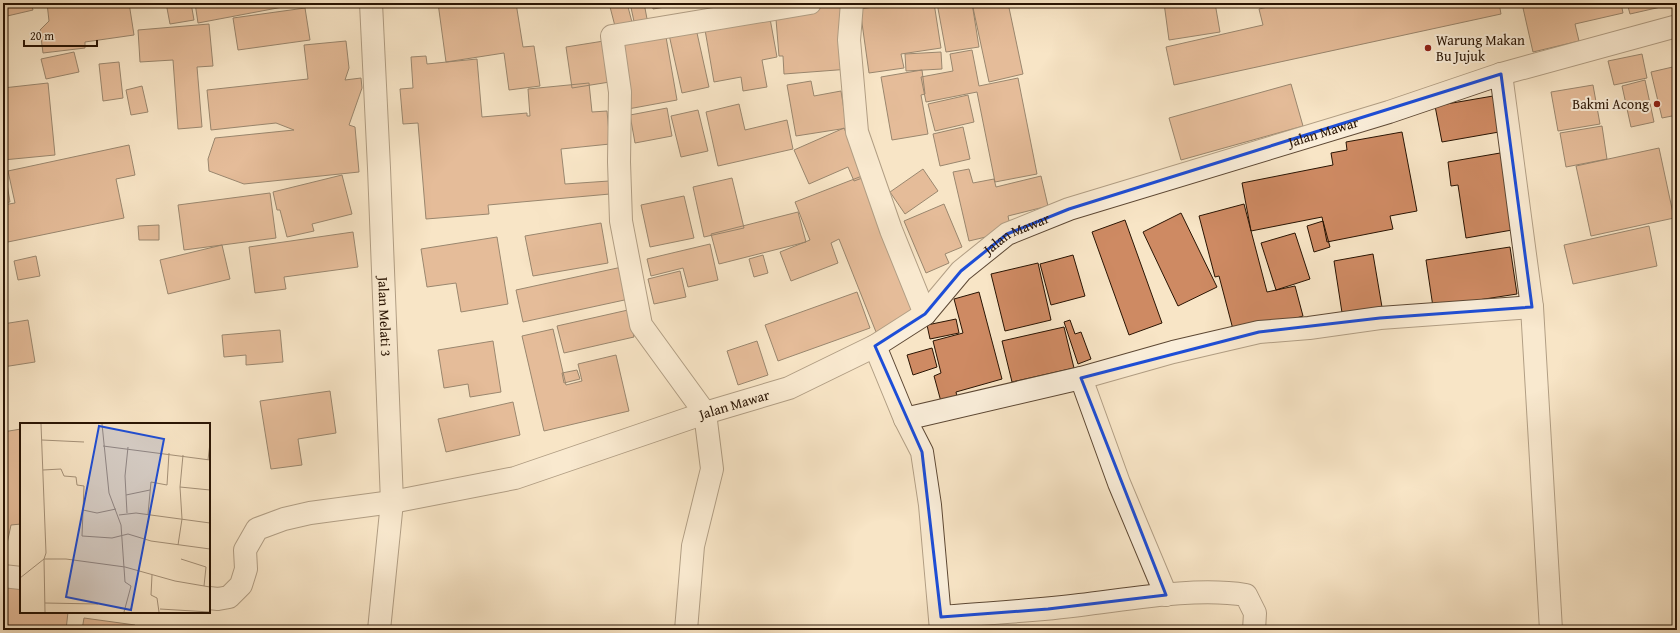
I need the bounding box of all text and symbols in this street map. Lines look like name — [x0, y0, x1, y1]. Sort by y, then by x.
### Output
scale bar — [24, 22, 97, 48]
text: 20 m — [30, 27, 54, 44]
place label: Warung Makan Bu Jujuk — [1436, 30, 1525, 66]
marker: Warung Makan Bu Jujuk — [1423, 43, 1433, 53]
place label: Bakmi Acong — [1572, 94, 1649, 114]
marker: Bakmi Acong — [1652, 99, 1662, 109]
street label: Jalan Mawar — [1284, 112, 1361, 153]
street label: Jalan Mawar — [978, 208, 1053, 260]
street label: Jalan Melati 3 — [373, 274, 396, 357]
street label: Jalan Mawar — [694, 384, 772, 425]
inset map — [20, 423, 210, 613]

